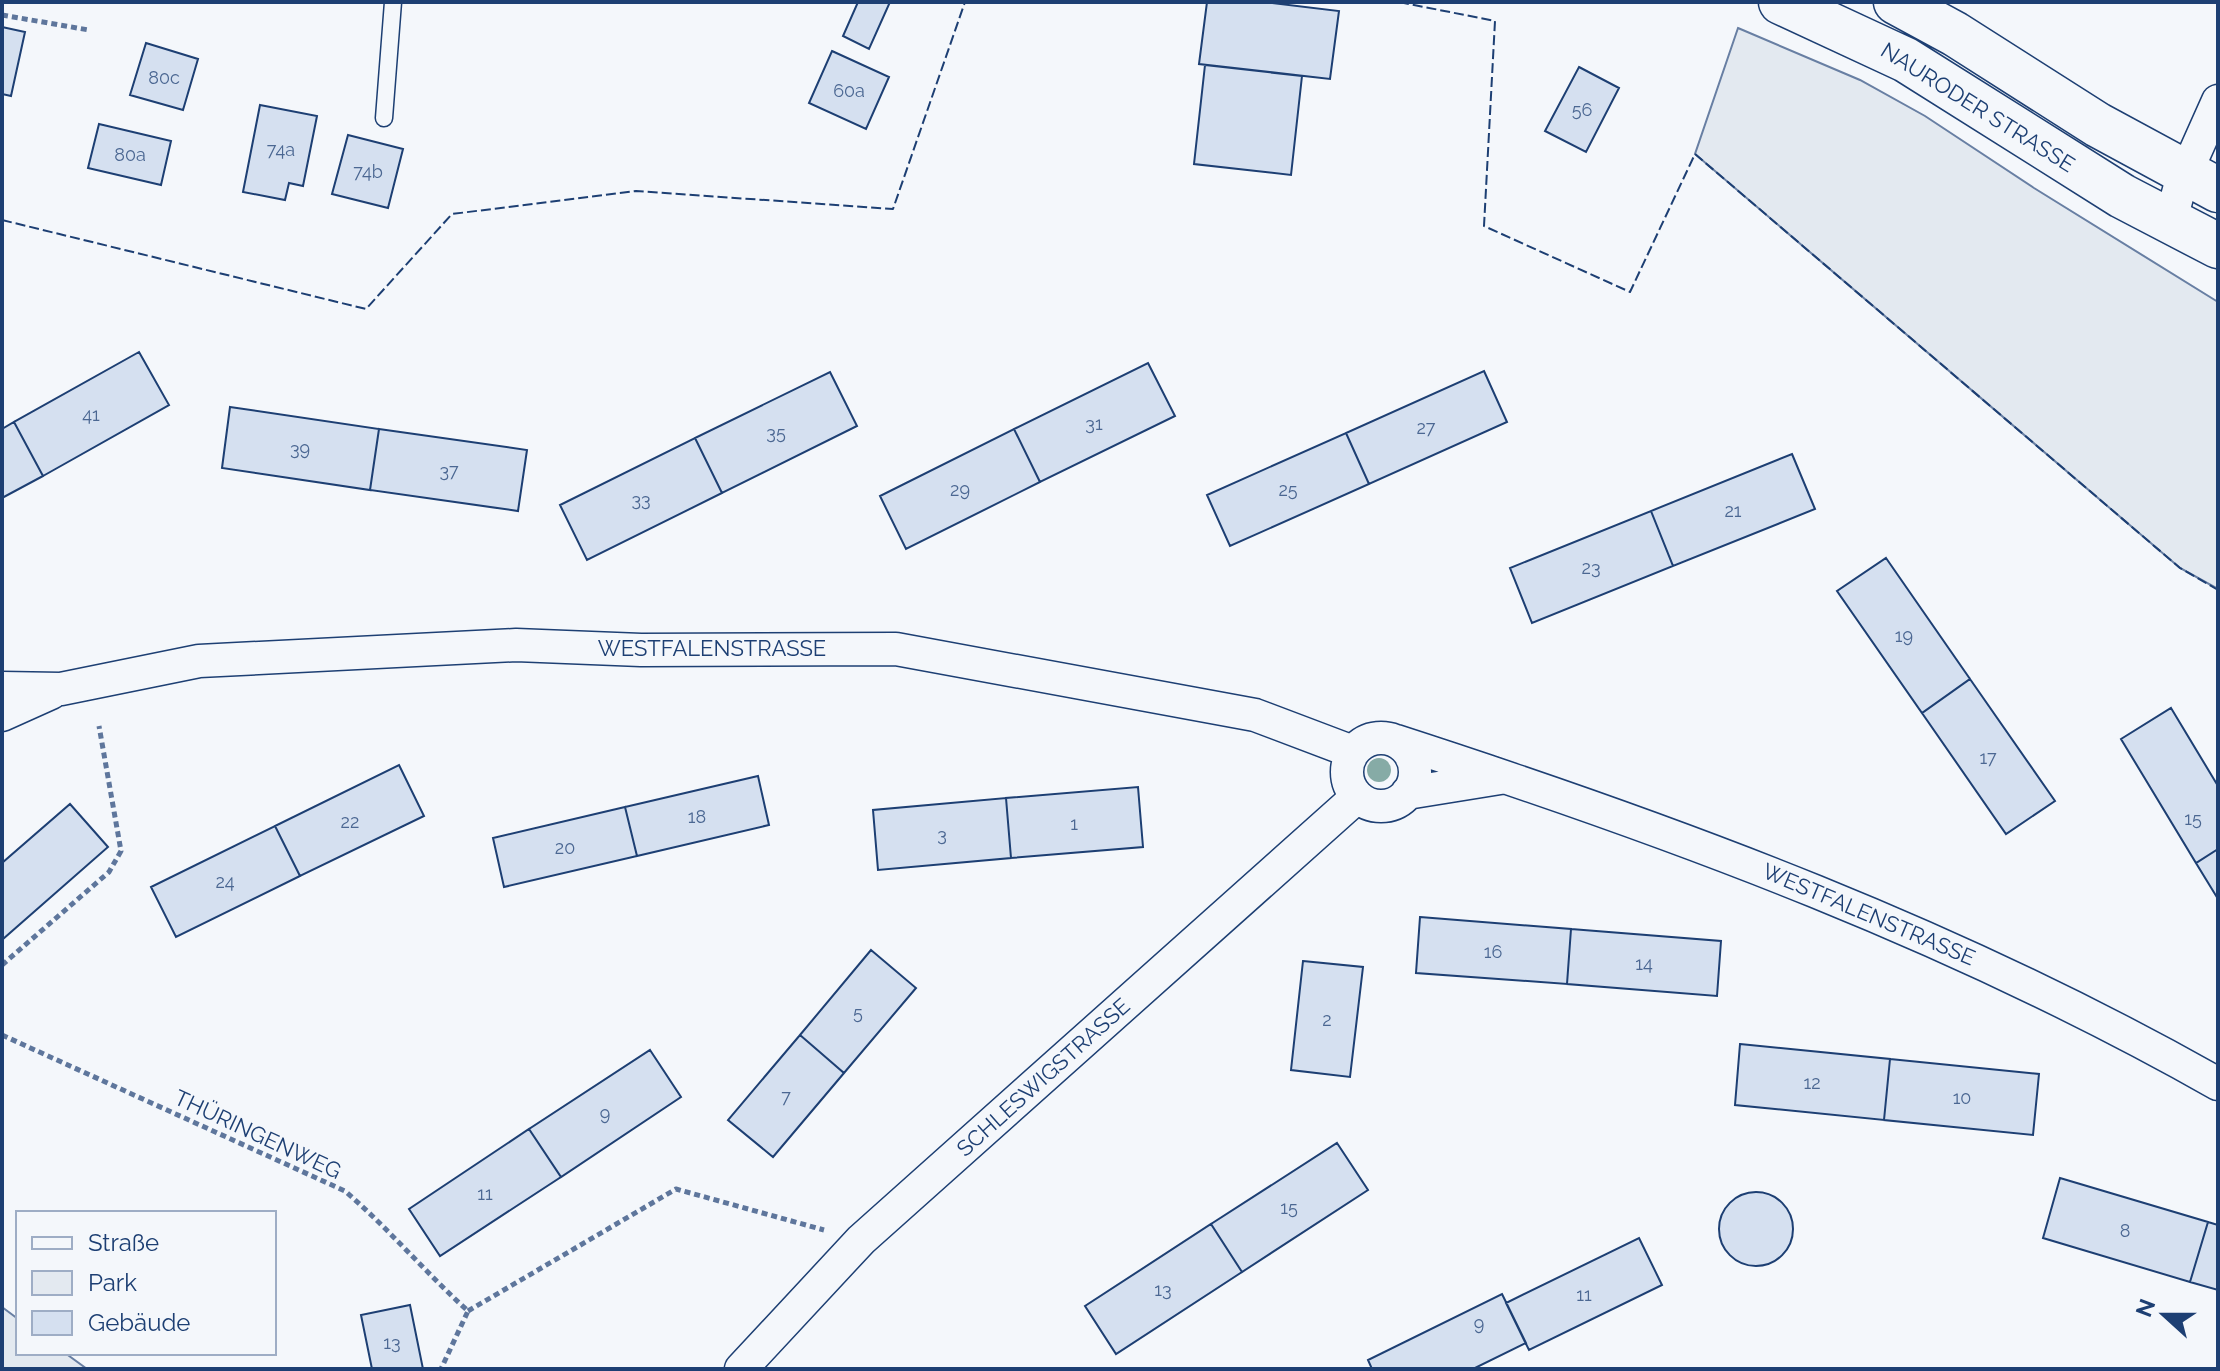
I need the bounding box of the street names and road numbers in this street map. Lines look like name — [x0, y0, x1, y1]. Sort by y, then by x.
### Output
street label: NAURODER STRASSE — [1876, 37, 2080, 177]
street label: WESTFALENSTRASSE — [598, 635, 826, 661]
street label: WESTFALENSTRASSE — [1759, 857, 1979, 971]
street label: SCHLESWIGSTRASSE — [951, 992, 1135, 1162]
street label: THÜRINGENWEG — [170, 1084, 346, 1184]

